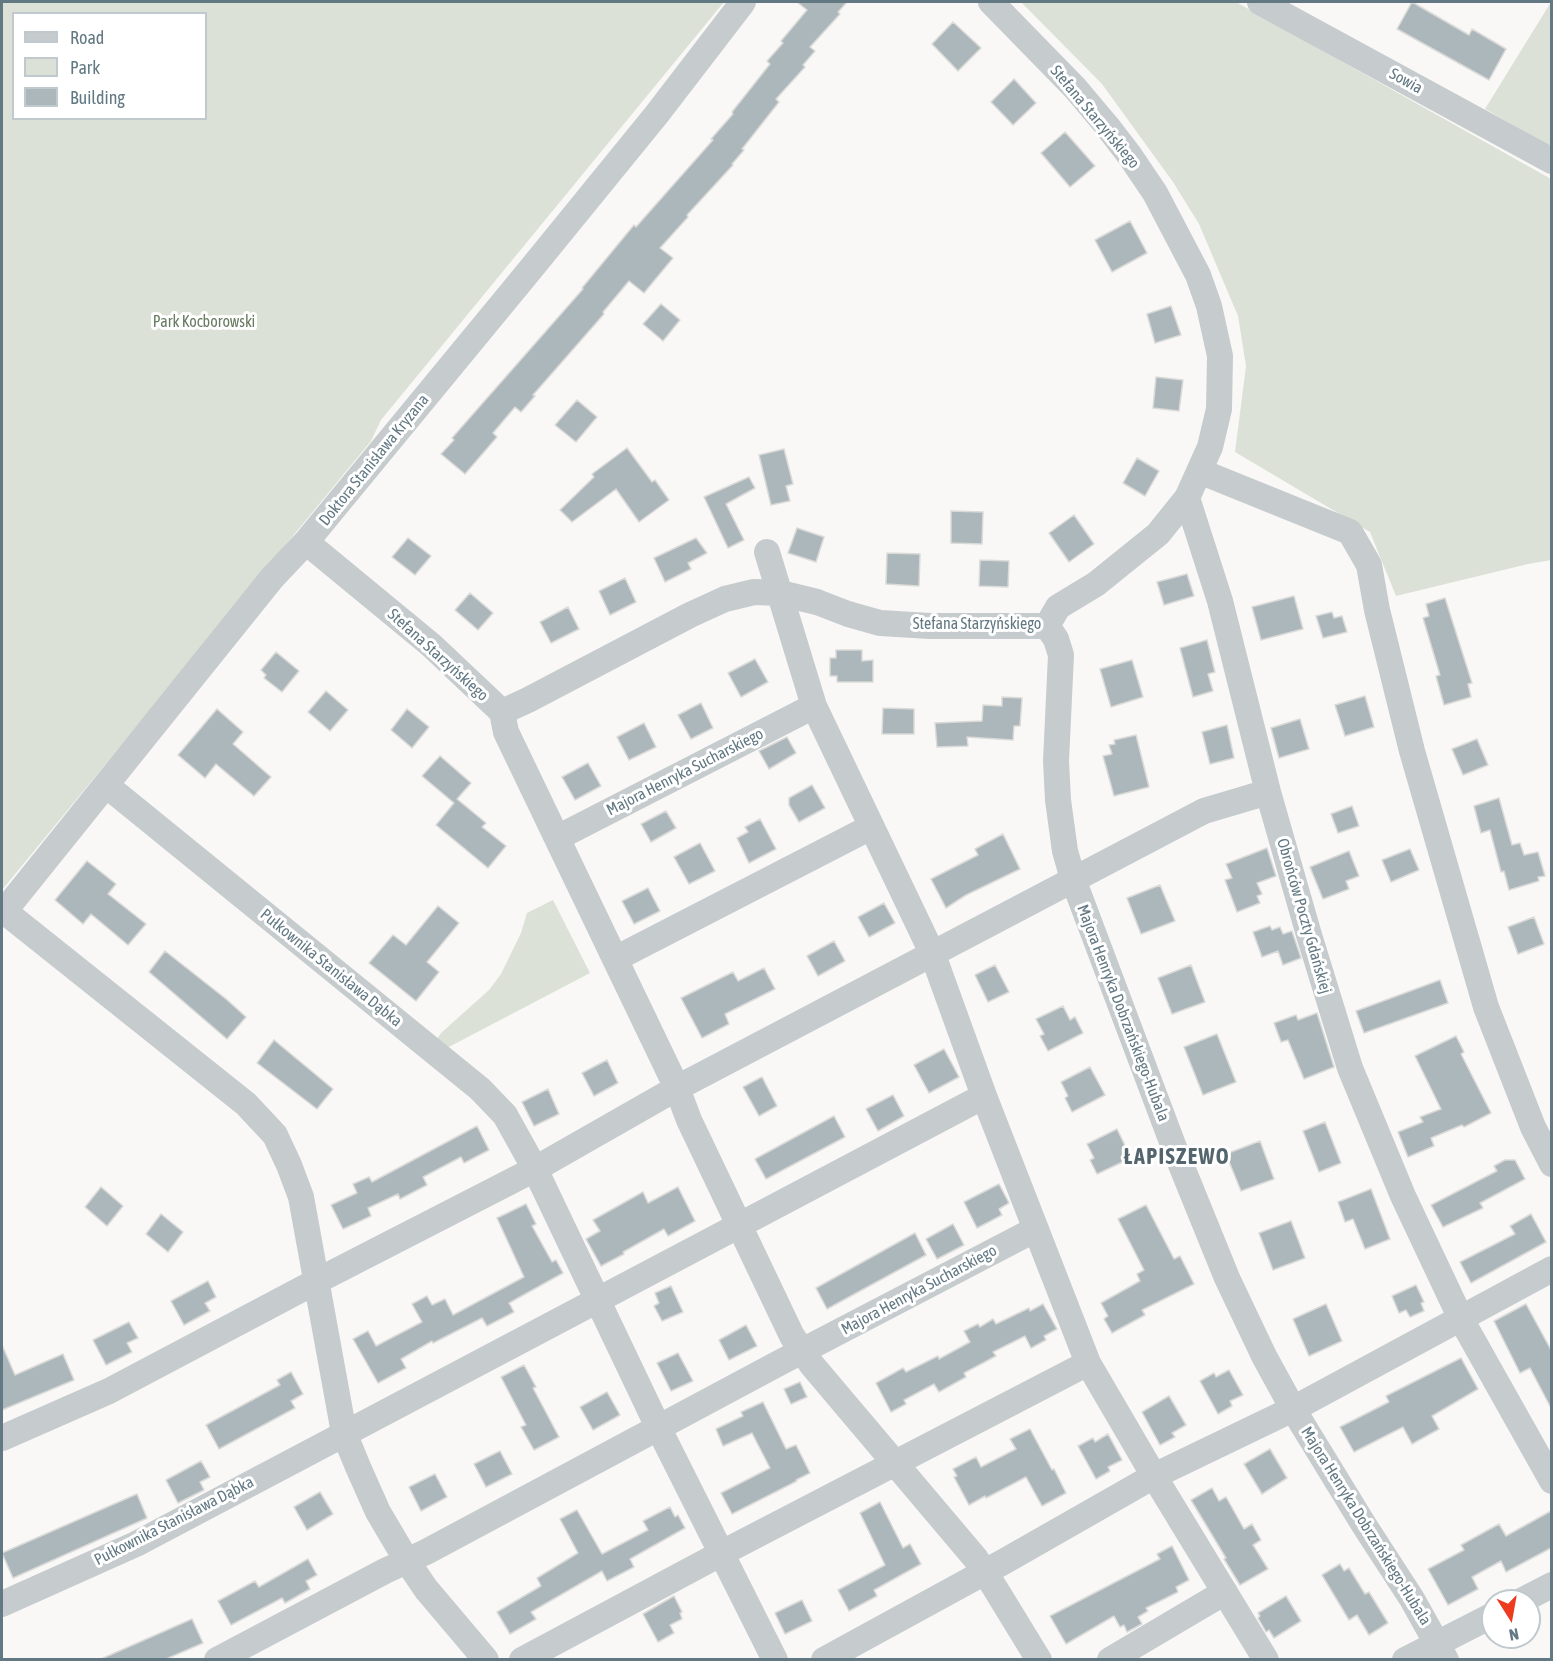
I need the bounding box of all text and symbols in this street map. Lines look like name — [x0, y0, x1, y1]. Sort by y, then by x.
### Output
legend — [12, 12, 207, 120]
text: Road — [70, 27, 104, 48]
text: Park — [70, 57, 100, 78]
street label: Stefana Starzyńskiego — [1046, 62, 1144, 172]
street label: Sowia — [1386, 64, 1426, 98]
text: Building — [70, 87, 125, 108]
park label: Park Kocborowski — [153, 312, 255, 332]
street label: Doktora Stanisława Kryzana — [315, 390, 433, 530]
street label: Stefana Starzyńskiego — [384, 605, 492, 705]
street label: Stefana Starzyńskiego — [913, 614, 1041, 634]
street label: Majora Henryka Sucharskiego — [603, 724, 767, 820]
street label: Obrońców Poczty Gdańskiej — [1273, 836, 1335, 996]
street label: Majora Henryka Dobrzańskiego-Hubala — [1073, 902, 1173, 1124]
street label: Pułkownika Stanisława Dąbka — [256, 905, 406, 1031]
district label: ŁAPISZEWO — [1124, 1144, 1230, 1170]
street label: Majora Henryka Sucharskiego — [838, 1241, 1000, 1339]
street label: Majora Henryka Dobrzańskiego-Hubala — [1297, 1423, 1435, 1629]
street label: Pułkownika Stanisława Dąbka — [91, 1472, 257, 1570]
north arrow — [1481, 1589, 1541, 1649]
text: N — [1508, 1625, 1520, 1644]

